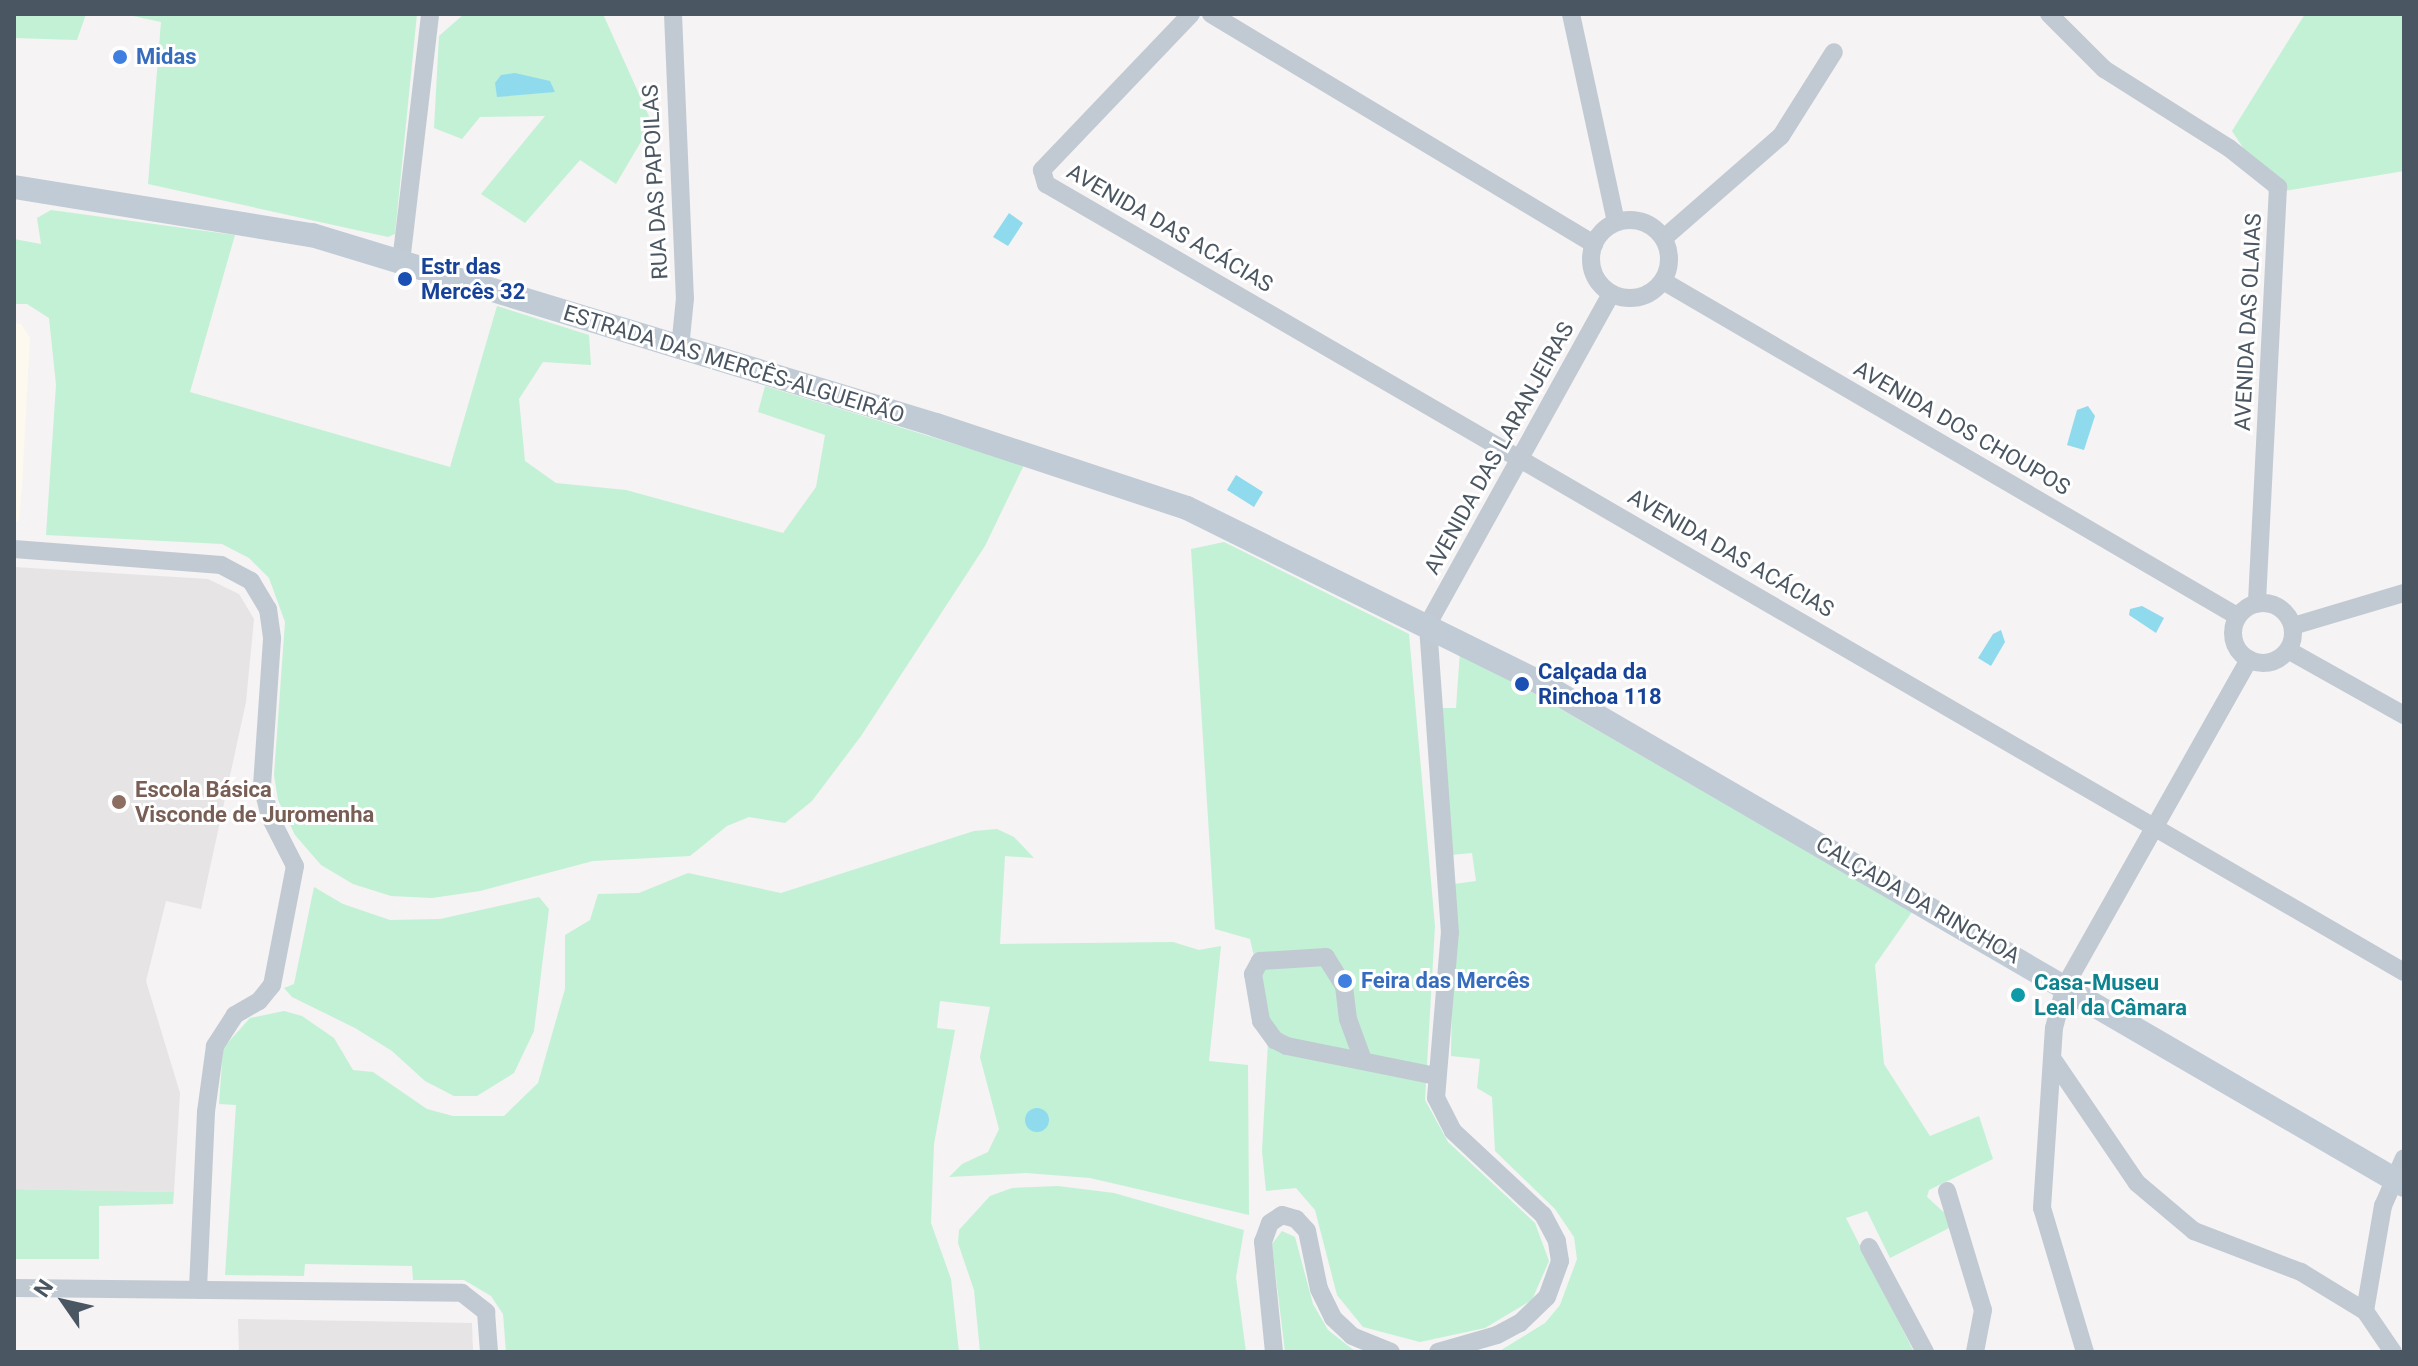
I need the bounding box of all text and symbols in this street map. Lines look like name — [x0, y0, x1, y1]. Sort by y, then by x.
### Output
place label: Midas — [136, 44, 197, 70]
marker: Midas — [111, 48, 129, 66]
street label: RUA DAS PAPOILAS — [637, 84, 673, 280]
street label: AVENIDA DAS ACÁCIAS — [1062, 158, 1278, 298]
street label: AVENIDA DAS OLAIAS — [2229, 213, 2267, 431]
place label: Estr das Mercês 32 — [421, 253, 525, 304]
marker: Estr das Mercês 32 — [396, 270, 414, 288]
street label: ESTRADA DAS MERCÊS-ALGUEIRÃO — [560, 299, 908, 429]
street label: AVENIDA DAS LARANJEIRAS — [1419, 317, 1579, 579]
street label: AVENIDA DOS CHOUPOS — [1849, 355, 2075, 501]
street label: AVENIDA DAS ACÁCIAS — [1623, 483, 1839, 623]
place label: Calçada da Rinchoa 118 — [1538, 658, 1662, 710]
marker: Calçada da Rinchoa 118 — [1513, 675, 1531, 693]
place label: Escola Básica Visconde de Juromenha — [135, 776, 374, 828]
marker: Escola Básica Visconde de Juromenha — [110, 793, 128, 811]
street label: CALÇADA DA RINCHOA — [1811, 831, 2025, 969]
place label: Feira das Mercês — [1361, 968, 1530, 994]
place label: Casa-Museu Leal da Câmara — [2034, 969, 2187, 1020]
marker: Feira das Mercês — [1336, 972, 1354, 990]
marker: Casa-Museu Leal da Câmara — [2009, 986, 2027, 1004]
north arrow — [24, 1262, 104, 1342]
text: N — [29, 1275, 58, 1302]

